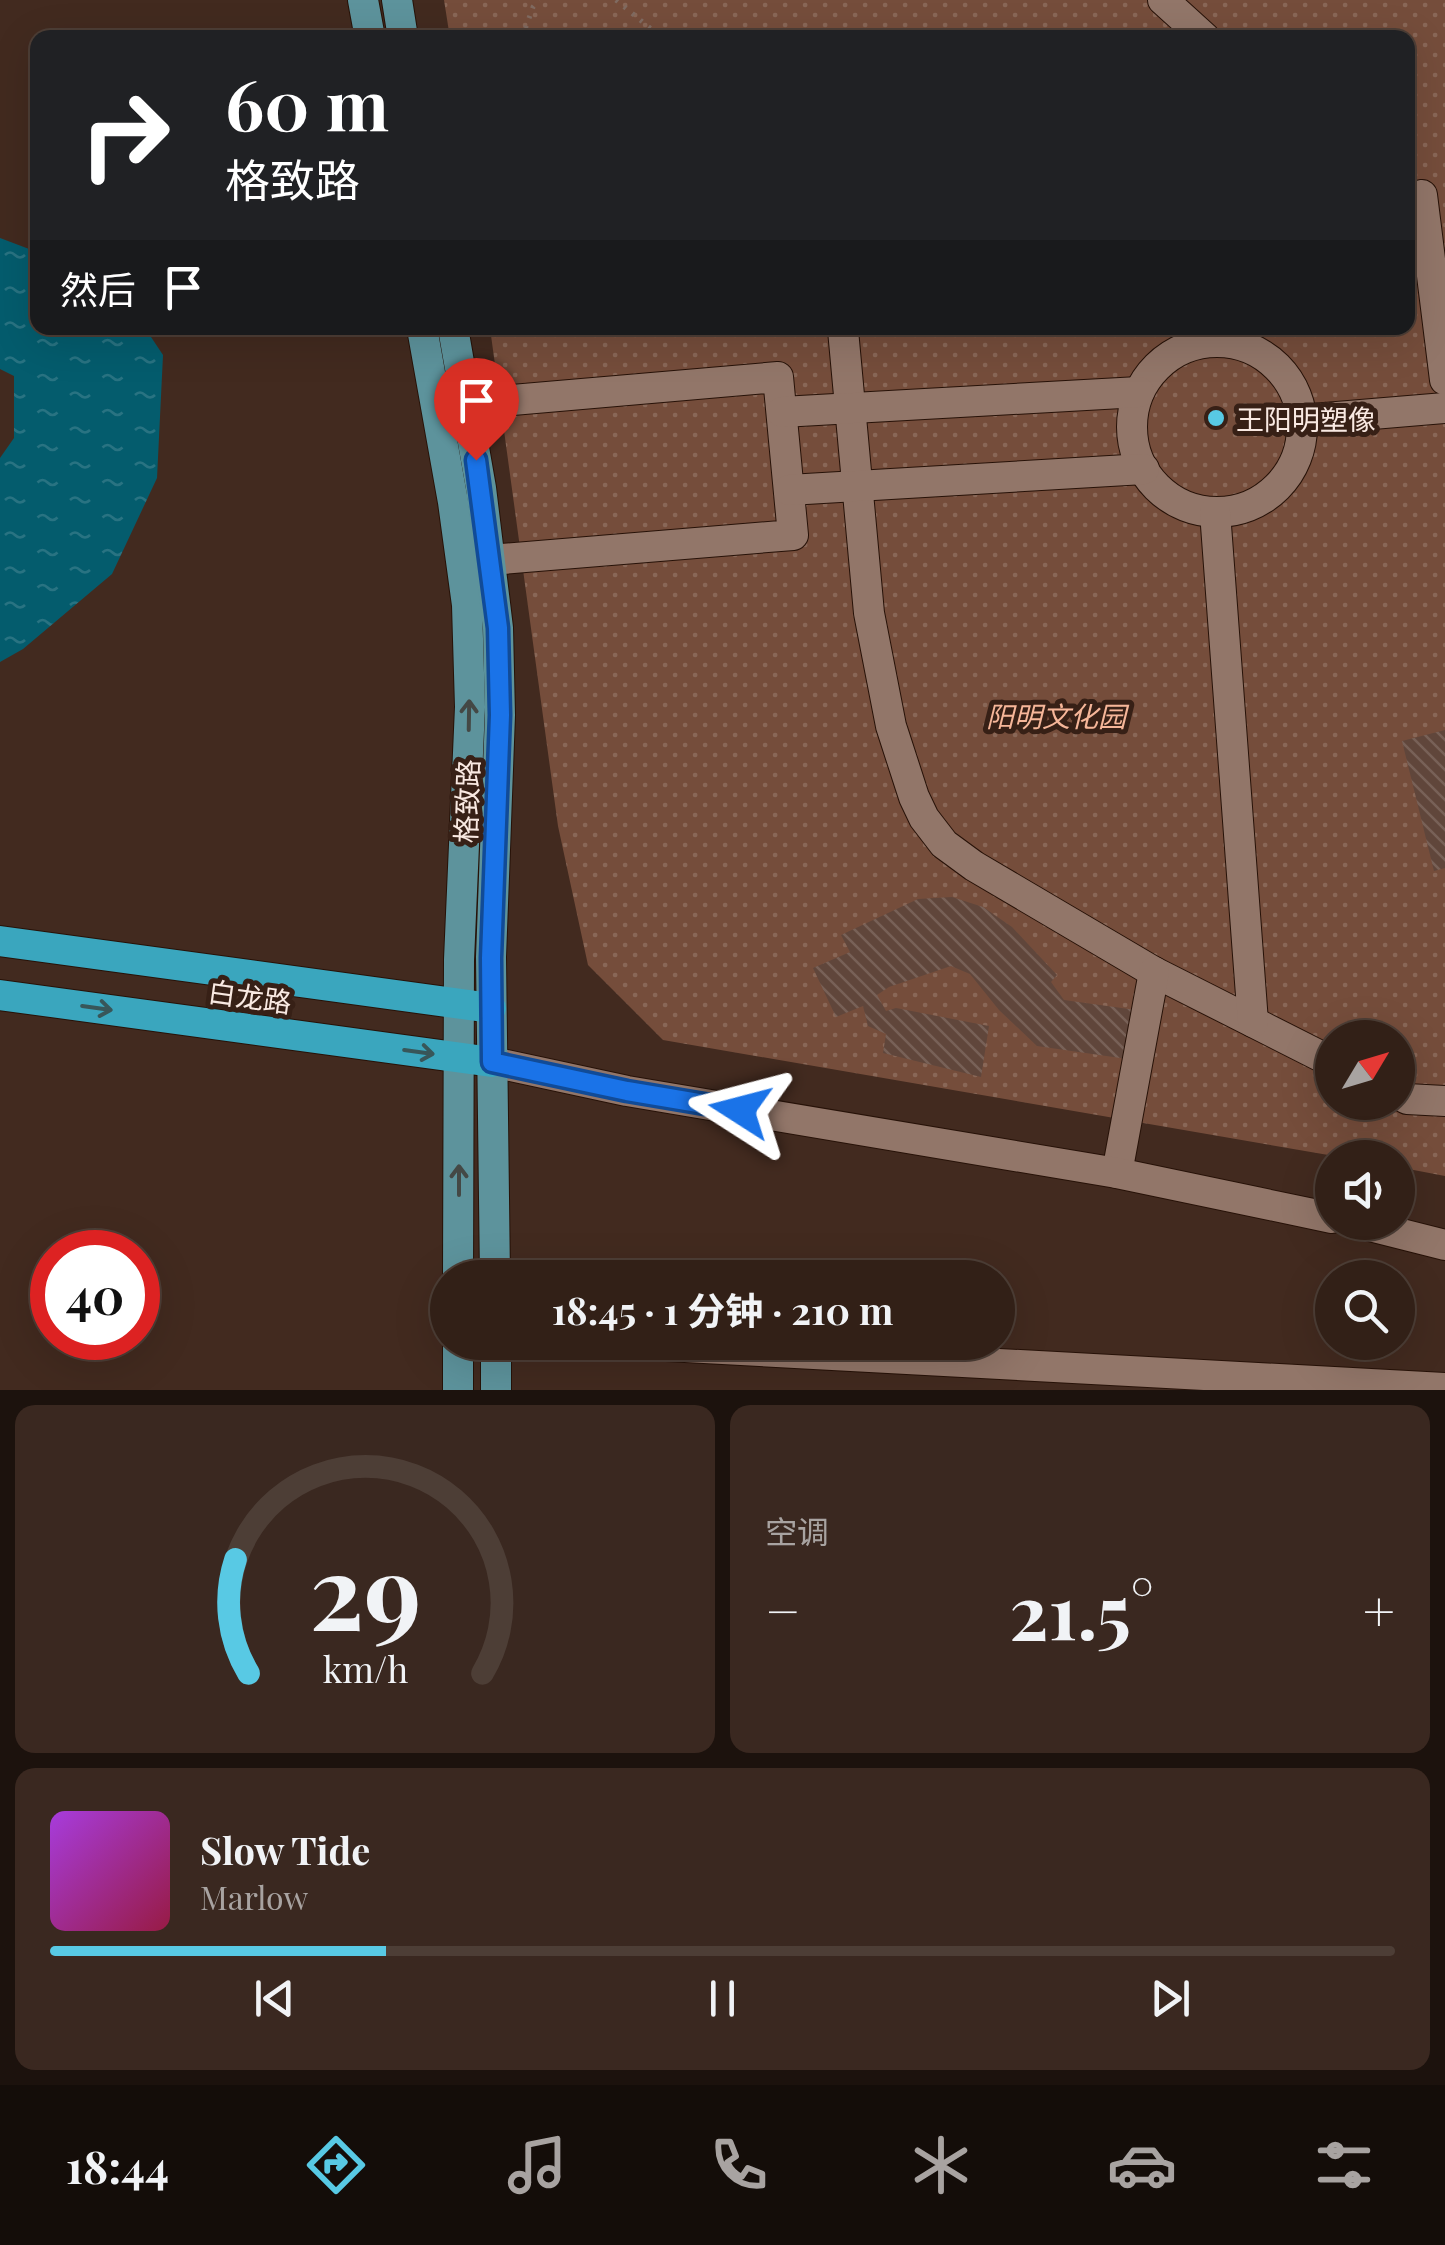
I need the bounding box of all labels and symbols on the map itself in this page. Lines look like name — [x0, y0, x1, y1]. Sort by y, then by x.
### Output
pin — [434, 358, 519, 461]
place label: 王阳明塑像 — [1236, 400, 1376, 437]
marker: 王阳明塑像 — [1205, 407, 1227, 429]
park label: 阳明文化园 — [986, 697, 1130, 734]
one-way arrow — [460, 700, 479, 732]
street label: 格致路 — [446, 758, 486, 844]
street label: 白龙路 — [206, 972, 294, 1020]
one-way arrow — [80, 999, 112, 1018]
north arrow — [1315, 1020, 1415, 1120]
one-way arrow — [402, 1043, 434, 1061]
position arrow — [688, 1058, 792, 1162]
one-way arrow — [450, 1165, 468, 1198]
speed limit sign: 40 — [30, 1230, 160, 1360]

